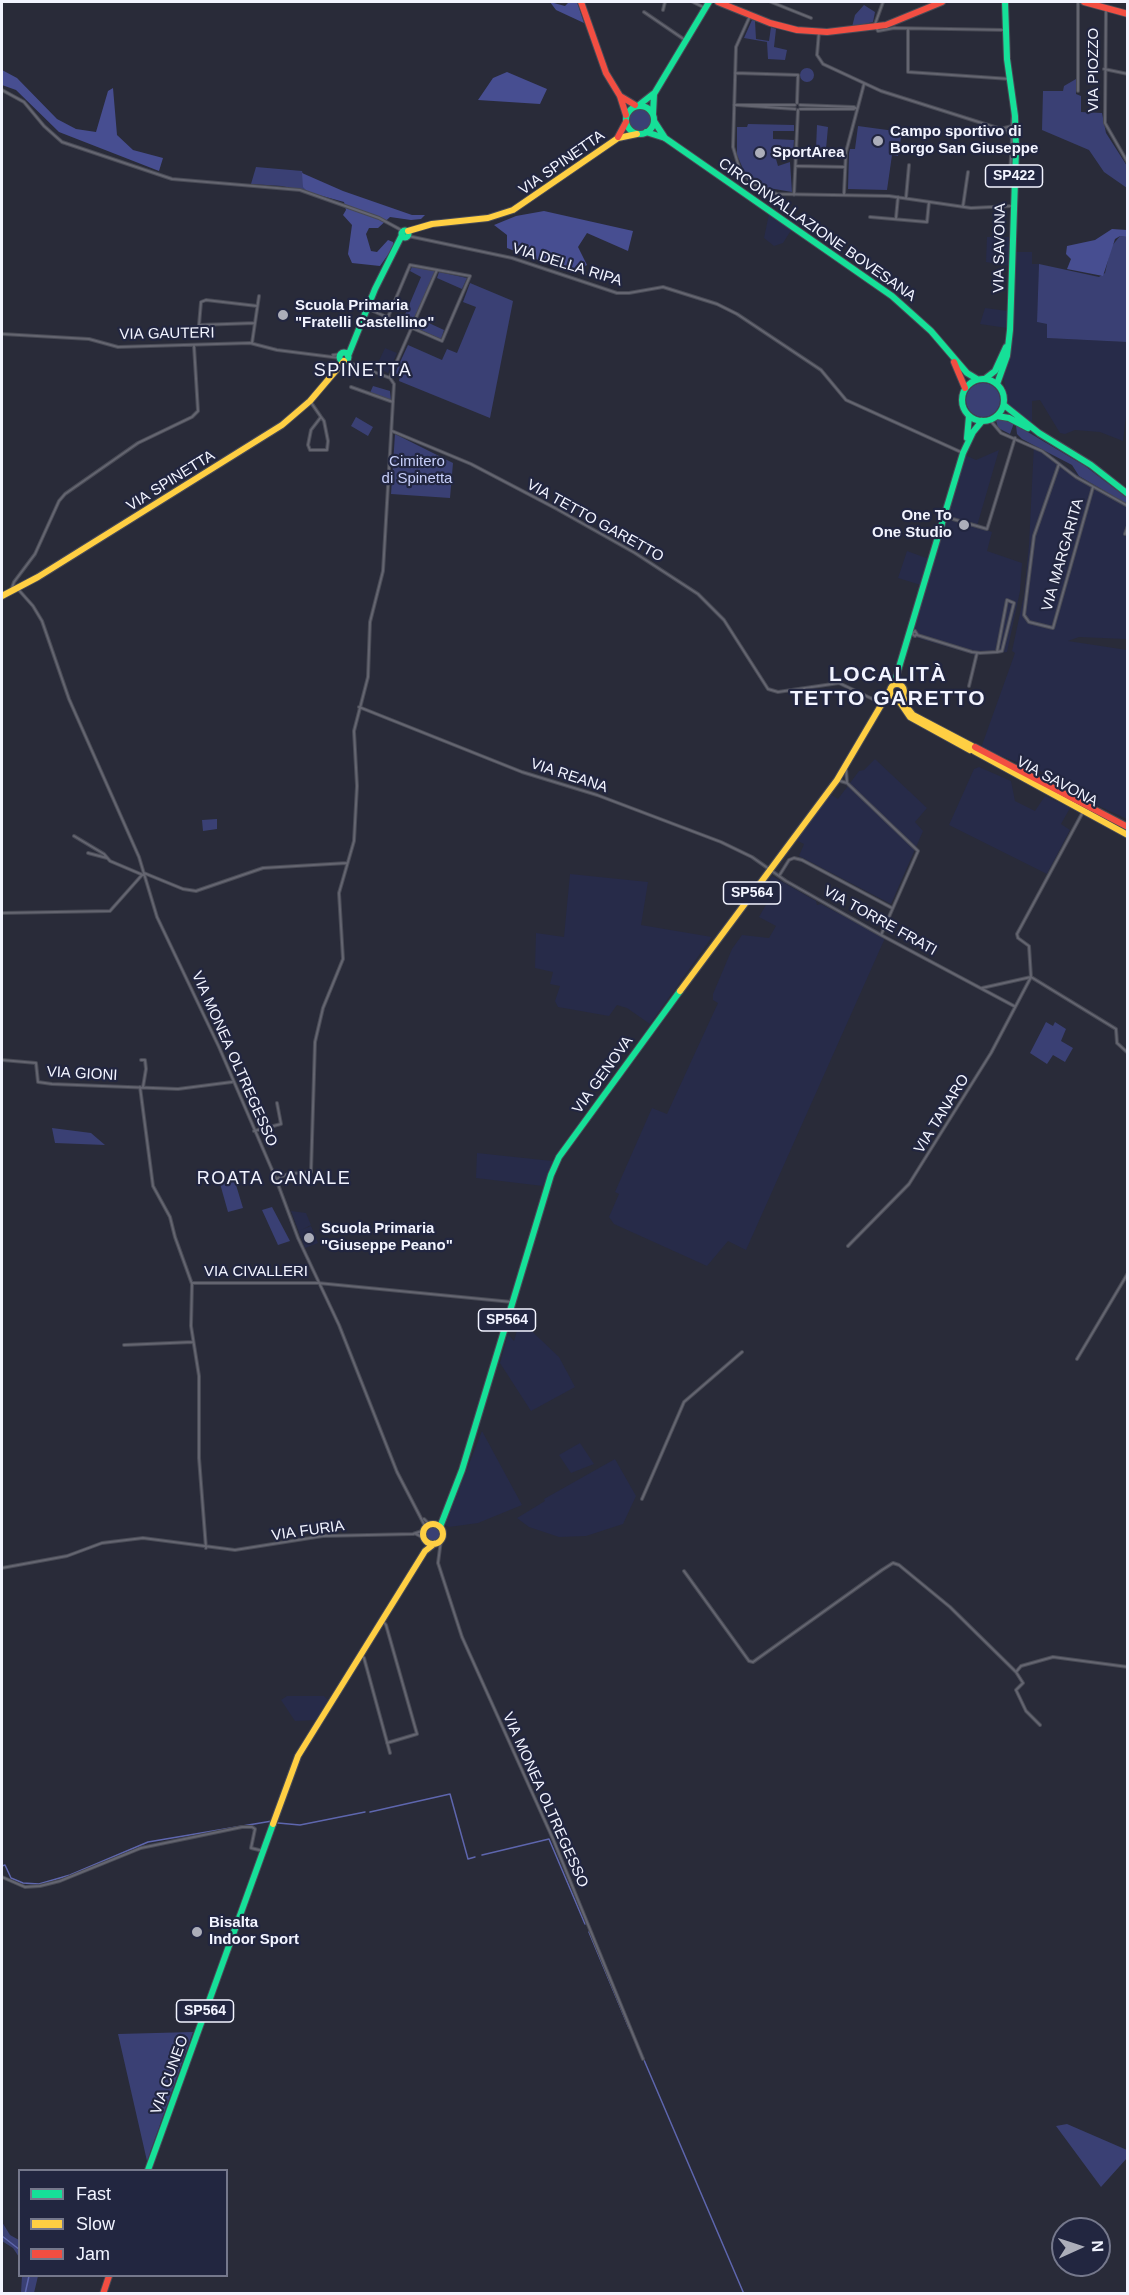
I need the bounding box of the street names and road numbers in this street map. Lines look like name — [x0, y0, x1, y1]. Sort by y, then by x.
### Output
street label: VIA PIOZZO — [1085, 28, 1103, 112]
street label: VIA SPINETTA — [516, 127, 608, 199]
street label: CIRCONVALLAZIONE BOVESANA — [715, 155, 919, 305]
road number: SP422 — [986, 165, 1042, 187]
street label: VIA SAVONA — [990, 203, 1010, 293]
street label: VIA DELLA RIPA — [510, 240, 624, 290]
street label: VIA GAUTERI — [119, 324, 215, 344]
street label: VIA SPINETTA — [124, 447, 218, 515]
street label: VIA TETTO GARETTO — [523, 476, 667, 566]
street label: VIA MARGARITA — [1038, 497, 1088, 613]
street label: VIA SAVONA — [1013, 753, 1101, 811]
street label: VIA REANA — [528, 755, 610, 797]
road number: SP564 — [724, 882, 780, 904]
street label: VIA TORRE FRATI — [820, 882, 940, 960]
street label: VIA MONEA OLTREGESSO — [187, 969, 281, 1149]
street label: VIA GENOVA — [569, 1033, 637, 1117]
street label: VIA GIONI — [46, 1063, 118, 1085]
street label: VIA TANARO — [911, 1071, 973, 1157]
street label: VIA CIVALLERI — [204, 1263, 308, 1281]
road number: SP564 — [478, 1309, 536, 1331]
street label: VIA FURIA — [270, 1517, 346, 1545]
street label: VIA MONEA OLTREGESSO — [498, 1710, 592, 1890]
road number: SP564 — [176, 2000, 234, 2022]
street label: VIA CUNEO — [147, 2033, 193, 2117]

